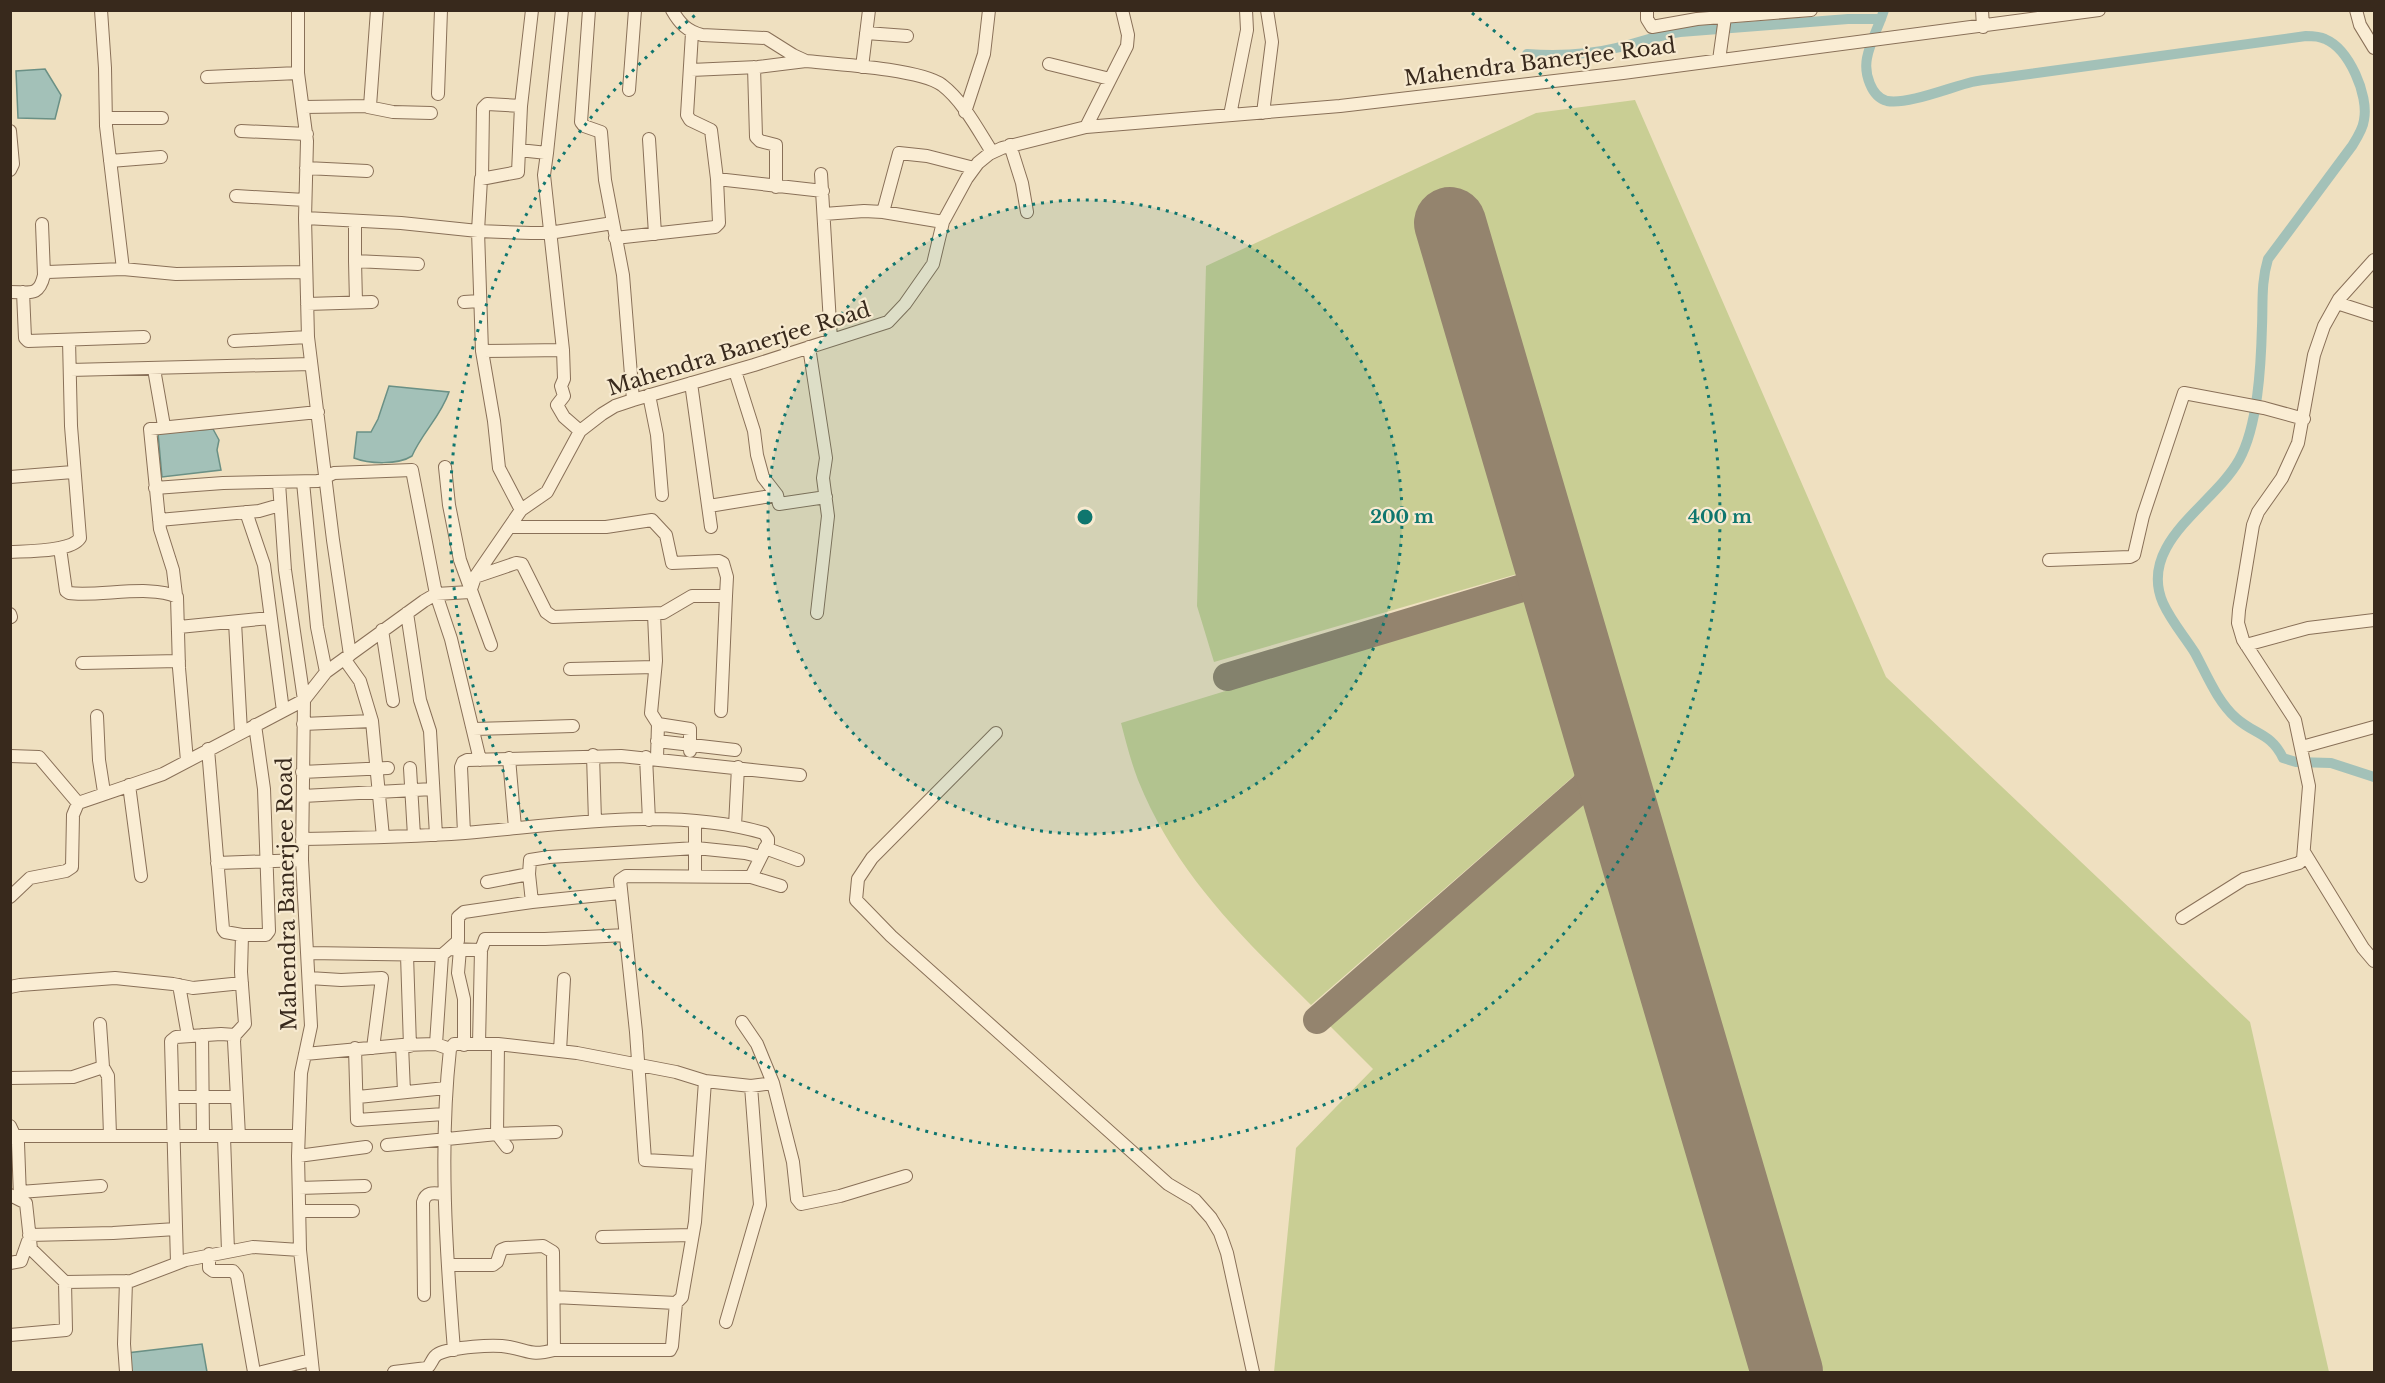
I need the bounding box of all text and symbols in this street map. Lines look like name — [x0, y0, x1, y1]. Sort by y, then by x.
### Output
street label: Mahendra Banerjee Road — [1403, 32, 1677, 92]
street label: Mahendra Banerjee Road — [604, 297, 874, 401]
text: 200 m — [1370, 506, 1434, 528]
text: 400 m — [1688, 506, 1752, 528]
centre of rings — [1075, 507, 1095, 527]
street label: Mahendra Banerjee Road — [272, 757, 302, 1031]

